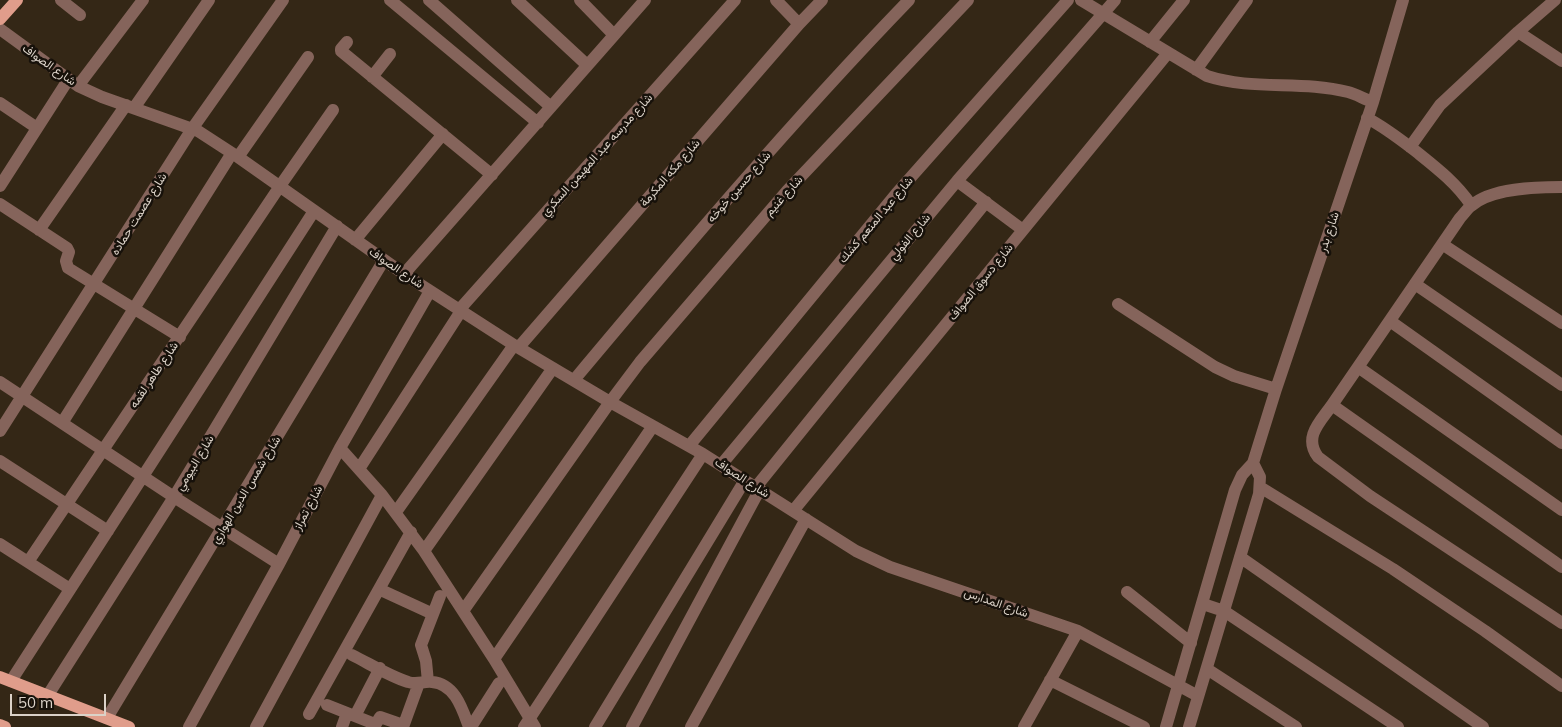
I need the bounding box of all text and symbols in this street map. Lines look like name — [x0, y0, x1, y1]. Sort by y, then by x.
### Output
street label: شارع الصواف — [19, 41, 79, 89]
street label: شارع مدرسه عبد المهيمن السكري — [538, 91, 656, 219]
street label: شارع مكه المكرمة — [637, 136, 703, 210]
street label: شارع حسين خوخه — [704, 148, 774, 226]
street label: شارع عصمت حماده — [108, 170, 170, 258]
street label: شارع غنيم — [762, 173, 806, 219]
street label: شارع عبد المنعم كشك — [836, 174, 916, 266]
street label: شارع بدر — [1315, 210, 1343, 254]
street label: شارع الفولي — [886, 211, 934, 263]
street label: شارع دسوق الصواف — [946, 241, 1016, 323]
street label: شارع الصواف — [366, 245, 426, 291]
street label: شارع طاهر لقمه — [127, 339, 181, 411]
street label: شارع البيومي — [173, 433, 217, 493]
street label: شارع شمس الدين الهواري — [208, 434, 284, 546]
street label: شارع الصواف — [712, 455, 772, 501]
street label: شارع تمراز — [290, 483, 326, 533]
street label: شارع المدارس — [962, 585, 1030, 621]
scale bar — [12, 684, 109, 716]
text: 50 m — [18, 693, 53, 712]

